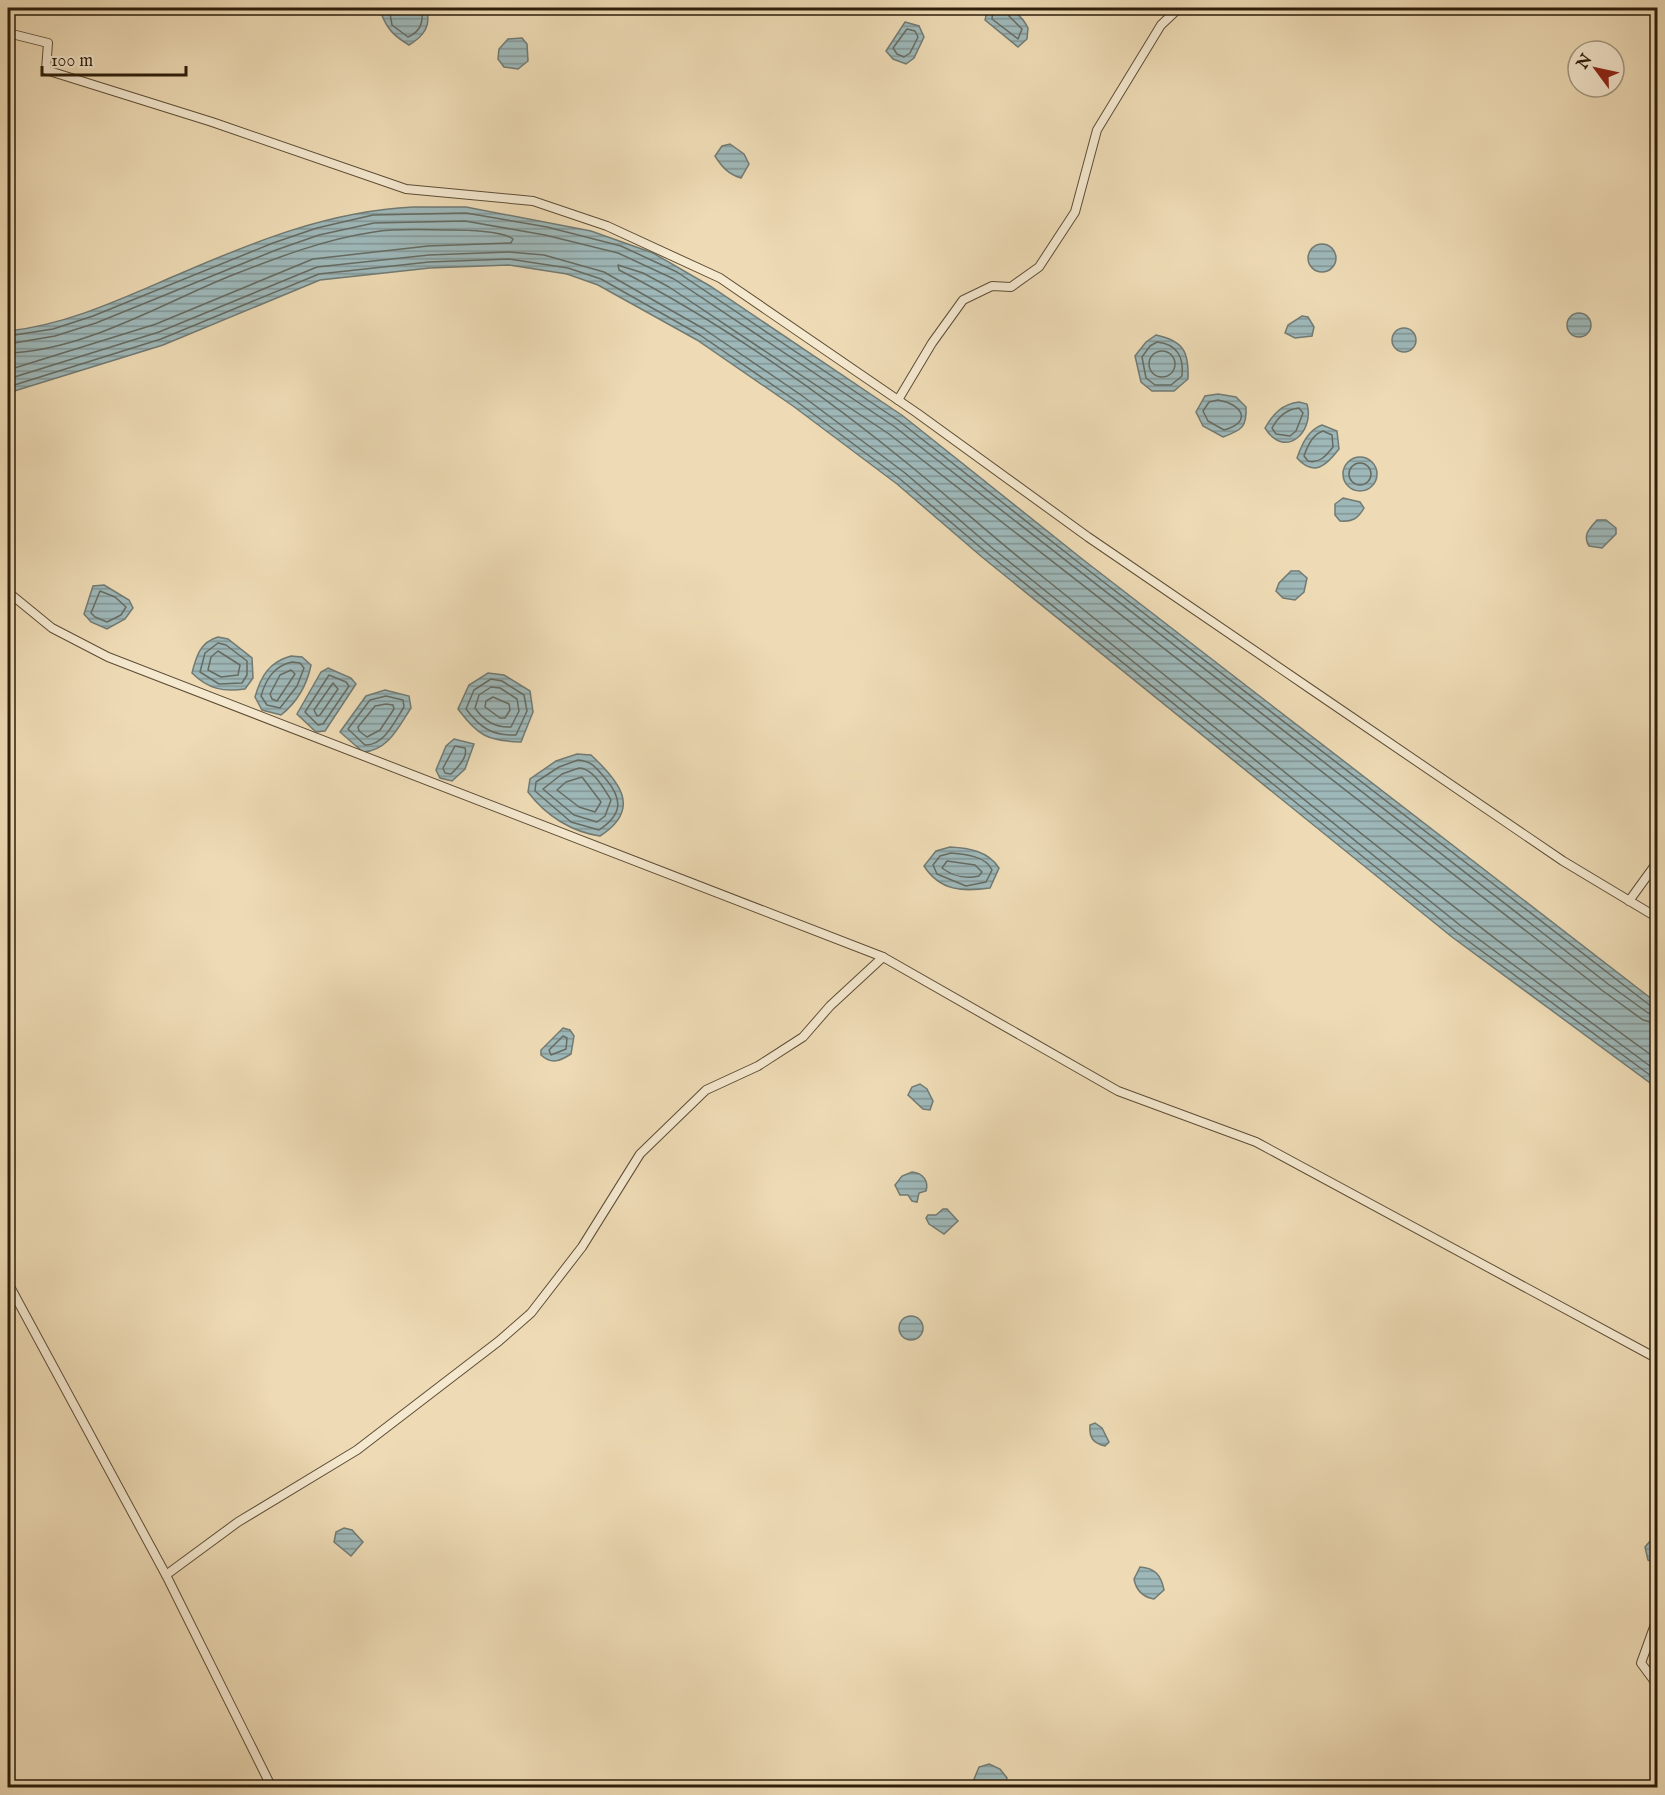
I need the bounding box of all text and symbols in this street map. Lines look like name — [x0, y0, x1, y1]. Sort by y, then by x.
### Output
scale bar — [42, 39, 186, 77]
north arrow — [1566, 39, 1626, 99]
text: 100 m — [51, 50, 93, 73]
text: N — [1572, 51, 1597, 74]

